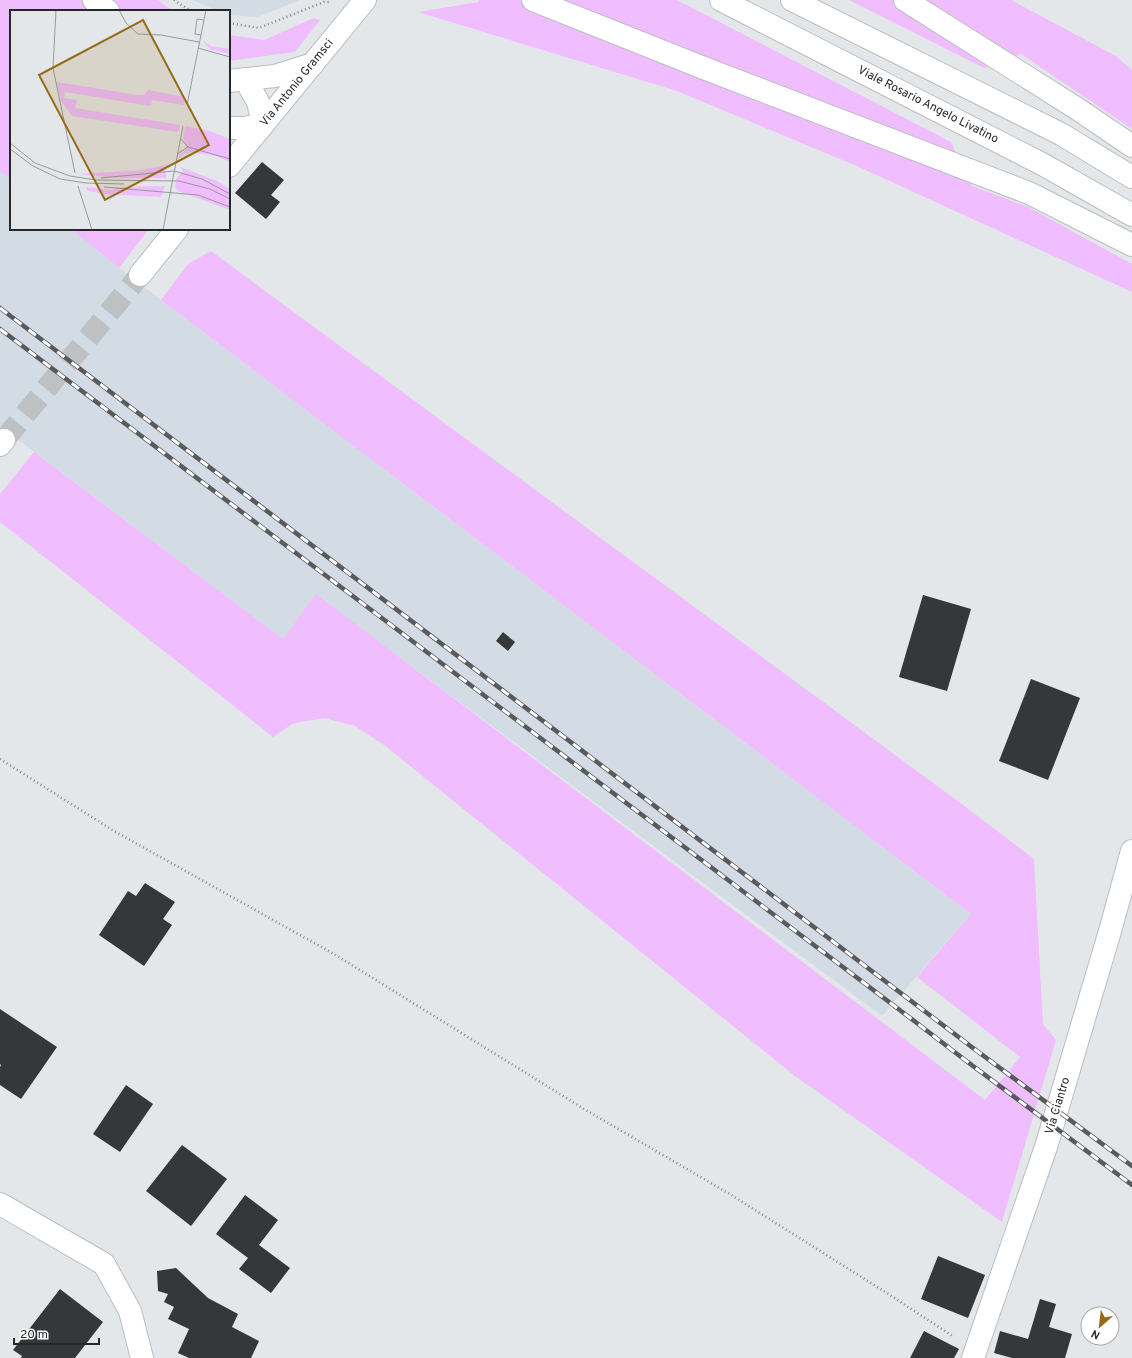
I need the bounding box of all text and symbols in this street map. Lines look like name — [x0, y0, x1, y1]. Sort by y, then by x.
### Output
inset map — [10, 10, 230, 230]
street label: Via Antonio Gramsci — [257, 36, 337, 130]
street label: Viale Rosario Angelo Livatino — [855, 62, 1001, 148]
street label: Via Ciantro — [1042, 1075, 1074, 1137]
north arrow — [1080, 1306, 1120, 1346]
scale bar — [14, 1320, 99, 1346]
text: N — [1089, 1326, 1103, 1342]
text: 20 m — [20, 1327, 48, 1343]

